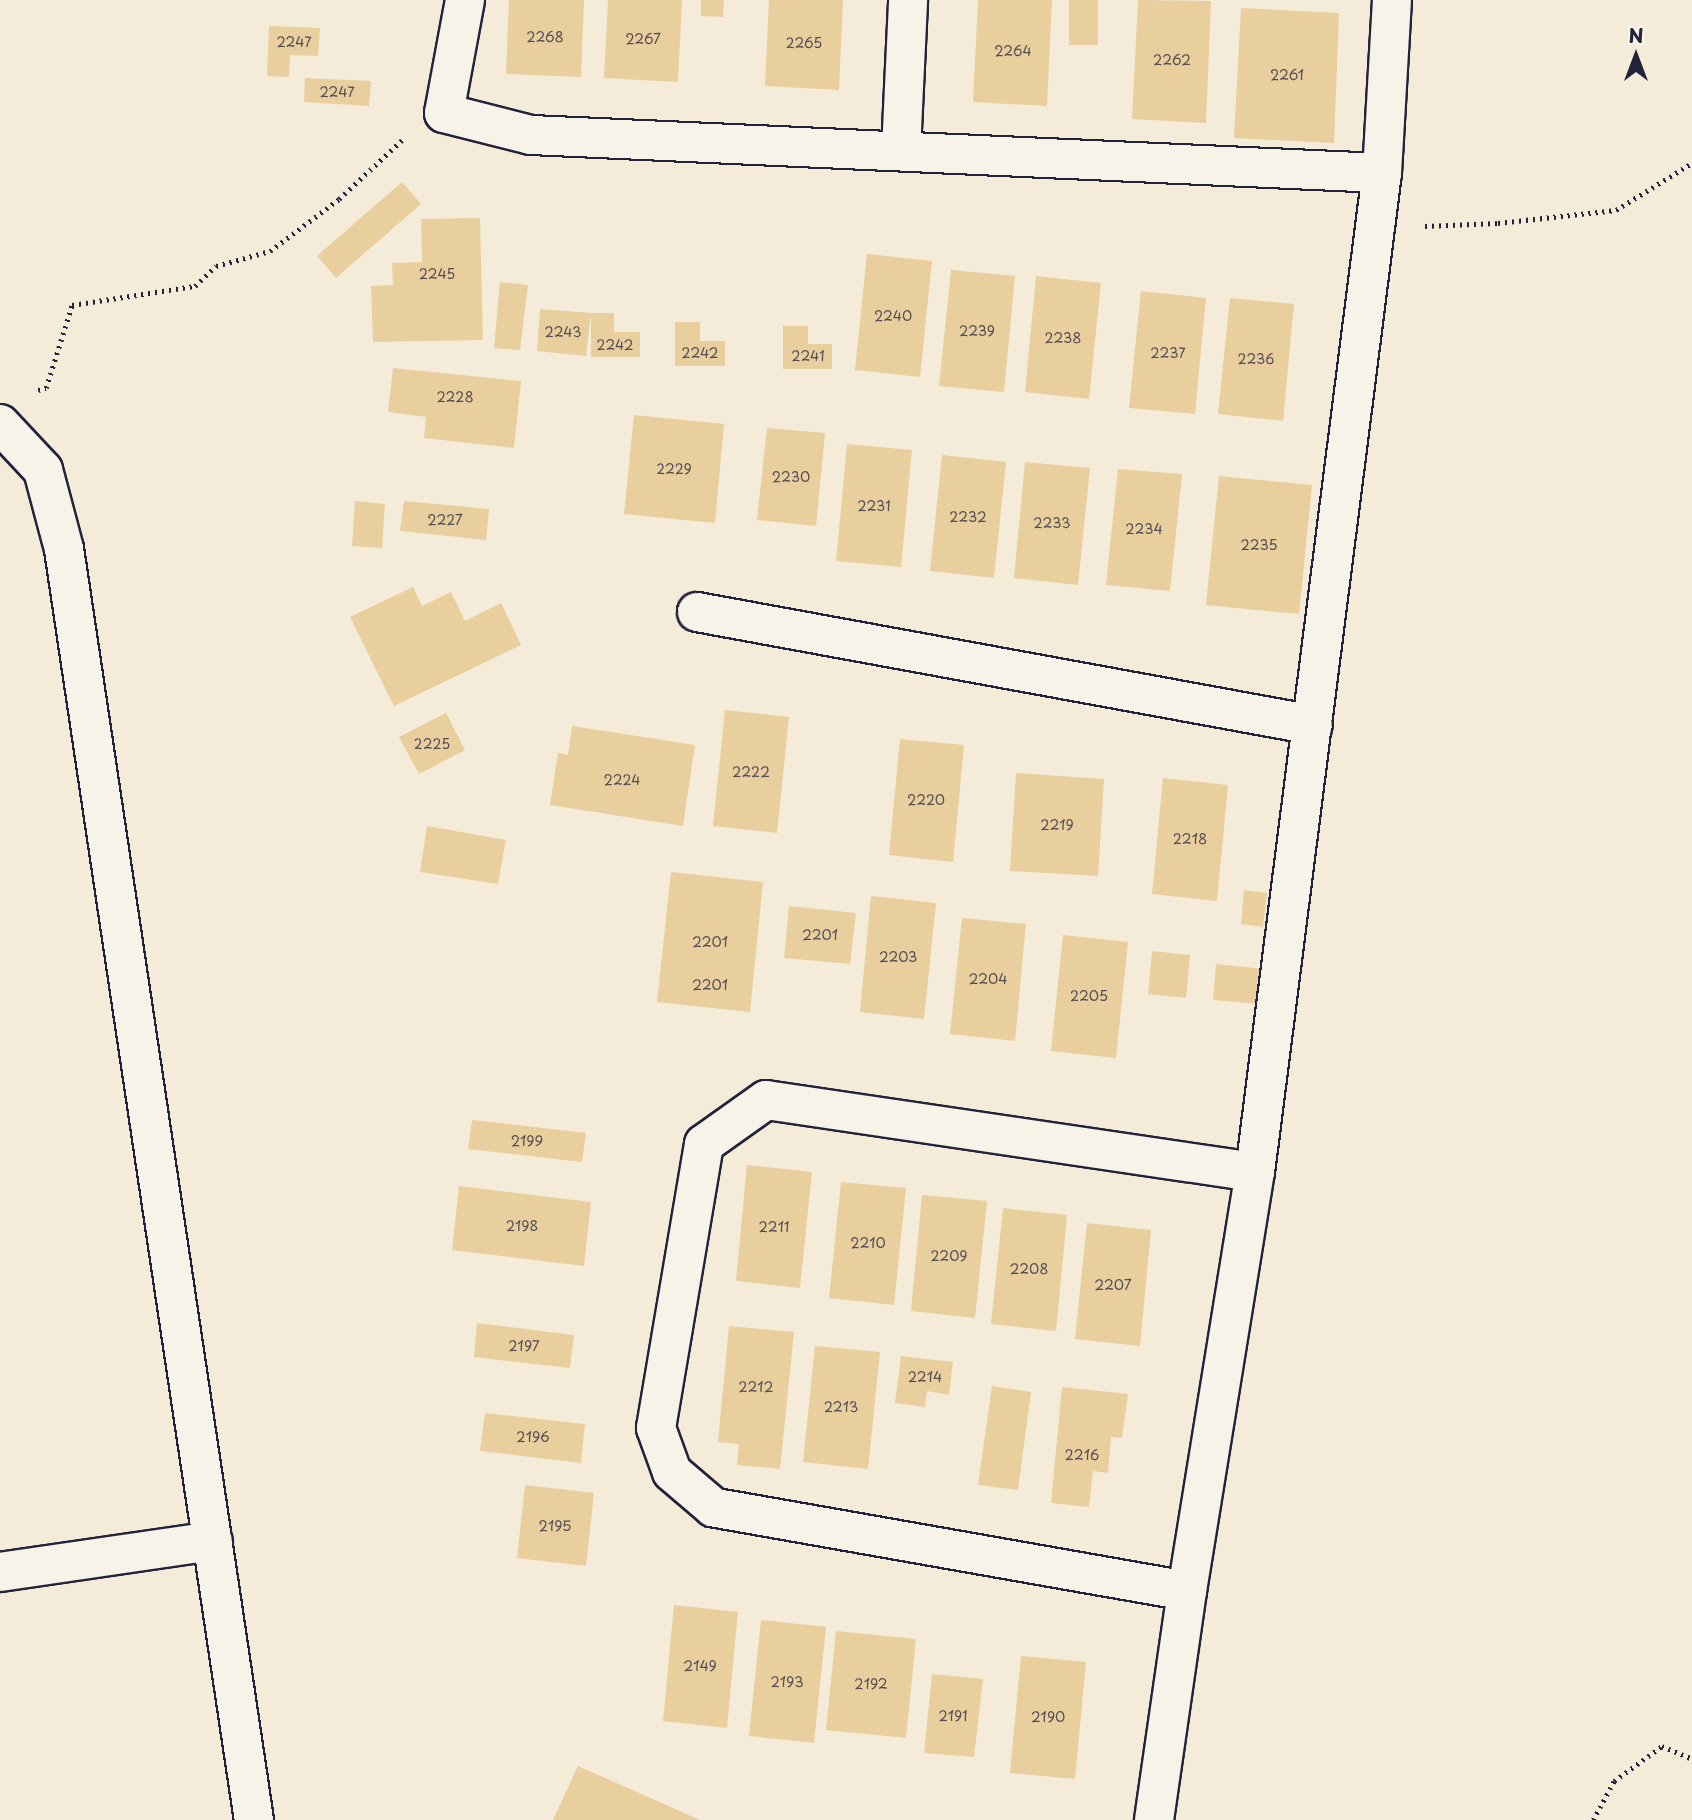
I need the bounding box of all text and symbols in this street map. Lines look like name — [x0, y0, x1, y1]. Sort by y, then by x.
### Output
north arrow — [1601, 21, 1671, 91]
text: N — [1628, 21, 1644, 49]
house number: 2268 — [526, 29, 564, 45]
house number: 2267 — [625, 31, 661, 47]
house number: 2247 — [276, 34, 312, 50]
house number: 2265 — [786, 35, 822, 51]
house number: 2264 — [994, 43, 1032, 59]
house number: 2262 — [1153, 52, 1191, 68]
house number: 2261 — [1270, 67, 1304, 83]
house number: 2247 — [319, 84, 355, 100]
house number: 2245 — [419, 266, 455, 282]
house number: 2240 — [874, 308, 912, 324]
house number: 2239 — [959, 323, 995, 339]
house number: 2243 — [545, 324, 581, 340]
house number: 2238 — [1044, 330, 1082, 346]
house number: 2242 — [596, 337, 634, 353]
house number: 2242 — [681, 345, 719, 361]
house number: 2237 — [1150, 345, 1186, 361]
house number: 2241 — [791, 348, 825, 364]
house number: 2236 — [1237, 351, 1275, 367]
house number: 2228 — [436, 389, 474, 405]
house number: 2229 — [656, 461, 692, 477]
house number: 2230 — [772, 469, 810, 485]
house number: 2231 — [857, 498, 891, 514]
house number: 2232 — [949, 509, 987, 525]
house number: 2227 — [427, 512, 463, 528]
house number: 2233 — [1033, 515, 1071, 531]
house number: 2234 — [1125, 521, 1163, 537]
house number: 2235 — [1241, 537, 1277, 553]
house number: 2225 — [414, 736, 450, 752]
house number: 2222 — [732, 764, 770, 780]
house number: 2224 — [604, 772, 640, 788]
house number: 2220 — [907, 792, 945, 808]
house number: 2219 — [1040, 817, 1074, 833]
house number: 2218 — [1173, 831, 1207, 847]
house number: 2201 — [802, 927, 838, 943]
house number: 2201 — [692, 934, 728, 950]
house number: 2203 — [879, 949, 917, 965]
house number: 2204 — [968, 971, 1008, 987]
house number: 2201 — [692, 977, 728, 993]
house number: 2205 — [1070, 988, 1108, 1004]
house number: 2199 — [511, 1133, 543, 1149]
house number: 2198 — [506, 1218, 538, 1234]
house number: 2211 — [759, 1219, 789, 1235]
house number: 2210 — [850, 1235, 886, 1251]
house number: 2209 — [930, 1248, 968, 1264]
house number: 2208 — [1010, 1261, 1048, 1277]
house number: 2207 — [1094, 1277, 1132, 1293]
house number: 2197 — [508, 1338, 540, 1354]
house number: 2214 — [908, 1369, 942, 1385]
house number: 2212 — [738, 1379, 774, 1395]
house number: 2213 — [824, 1399, 858, 1415]
house number: 2196 — [516, 1429, 550, 1445]
house number: 2216 — [1065, 1447, 1099, 1463]
house number: 2195 — [539, 1518, 571, 1534]
house number: 2149 — [683, 1658, 717, 1674]
house number: 2193 — [771, 1674, 803, 1690]
house number: 2192 — [854, 1676, 888, 1692]
house number: 2191 — [938, 1708, 968, 1724]
house number: 2190 — [1031, 1709, 1065, 1725]

